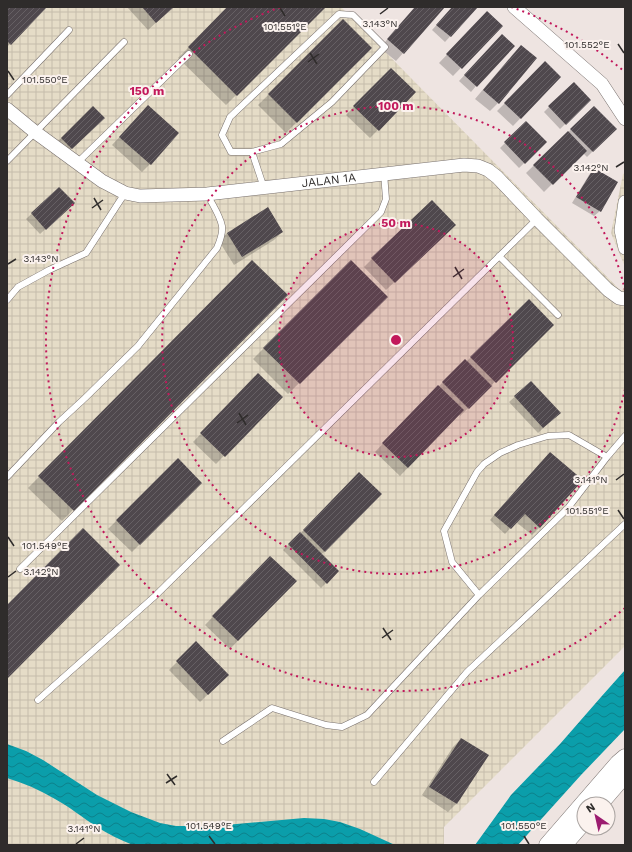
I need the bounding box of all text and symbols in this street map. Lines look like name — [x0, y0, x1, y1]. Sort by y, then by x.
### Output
text: 3.143°N — [362, 18, 398, 29]
text: 101.551°E — [263, 21, 307, 32]
text: 101.552°E — [564, 39, 610, 50]
text: 101.550°E — [22, 74, 68, 85]
text: 150 m — [130, 84, 164, 98]
text: 100 m — [378, 99, 414, 113]
text: 3.142°N — [573, 162, 609, 173]
street label: JALAN 1A — [301, 170, 357, 190]
text: 50 m — [381, 216, 411, 230]
text: 3.143°N — [23, 253, 59, 264]
centre of rings — [389, 333, 403, 347]
text: 3.141°N — [575, 474, 608, 485]
text: 101.551°E — [565, 505, 609, 516]
text: 101.549°E — [22, 540, 68, 551]
text: 3.142°N — [23, 566, 59, 577]
north arrow — [576, 796, 616, 836]
text: N — [584, 800, 598, 816]
text: 101.549°E — [186, 820, 232, 831]
text: 101.550°E — [501, 820, 547, 831]
text: 3.141°N — [68, 823, 101, 834]

